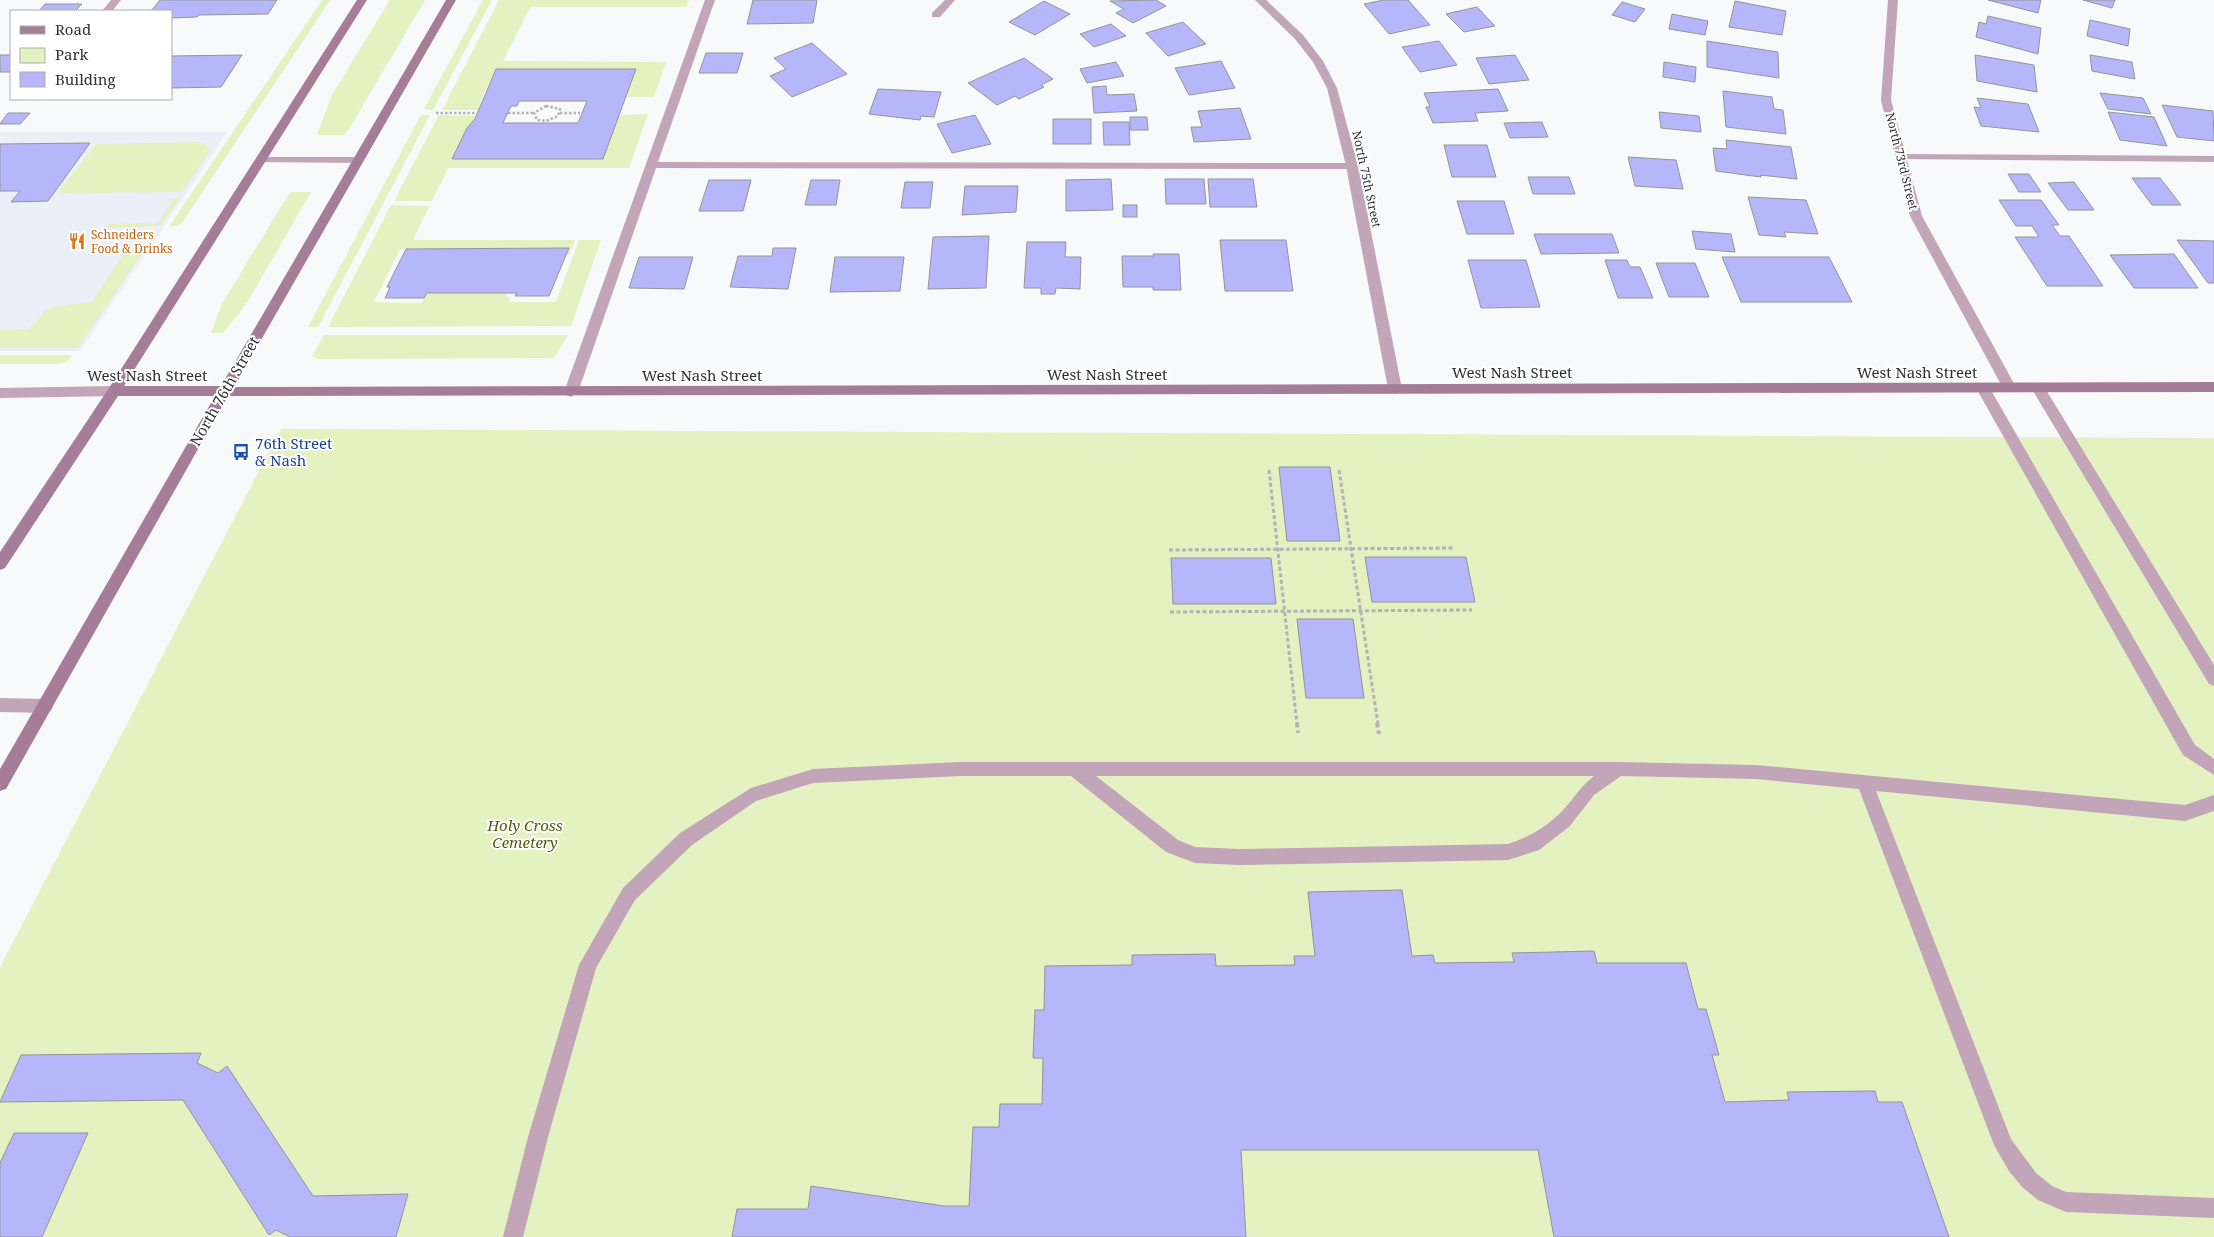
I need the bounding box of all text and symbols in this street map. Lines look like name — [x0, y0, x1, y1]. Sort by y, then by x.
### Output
legend — [10, 10, 172, 100]
text: Road — [55, 19, 91, 39]
text: Park — [55, 44, 89, 64]
text: Building — [55, 69, 116, 89]
street label: North 73rd Street — [1882, 111, 1922, 211]
street label: North 75th Street — [1348, 129, 1386, 229]
place label: Schneiders Food & Drinks — [91, 226, 172, 257]
restaurant icon: Schneiders Food & Drinks — [67, 231, 87, 251]
street label: North 76th Street — [185, 333, 263, 449]
street label: West Nash Street — [1452, 362, 1572, 382]
street label: West Nash Street — [1857, 362, 1977, 382]
street label: West Nash Street — [1047, 364, 1167, 384]
street label: West Nash Street — [87, 365, 207, 385]
street label: West Nash Street — [642, 365, 762, 385]
place label: 76th Street & Nash — [255, 433, 332, 470]
bus stop icon: 76th Street & Nash — [231, 442, 251, 462]
park label: Holy Cross Cemetery — [486, 815, 563, 852]

